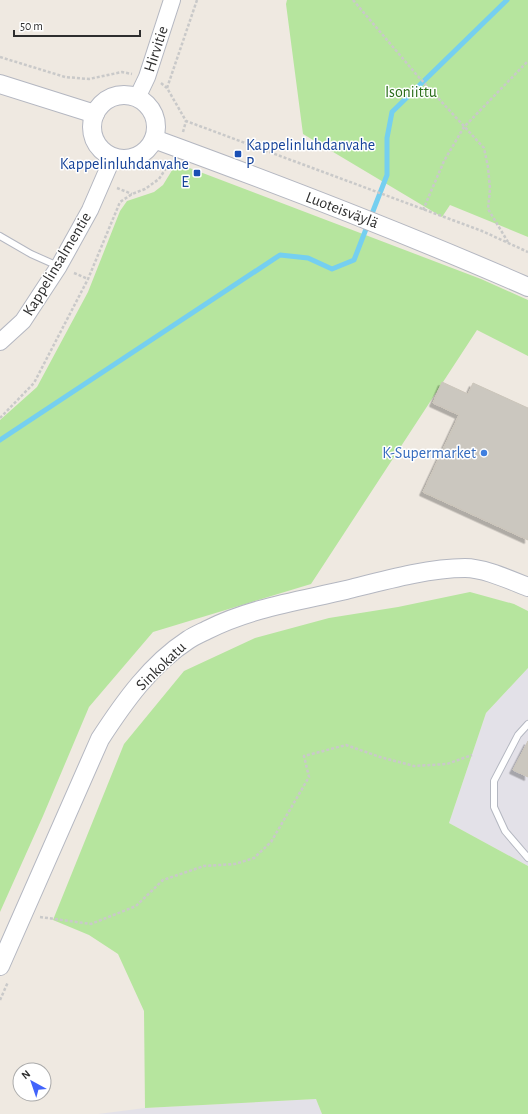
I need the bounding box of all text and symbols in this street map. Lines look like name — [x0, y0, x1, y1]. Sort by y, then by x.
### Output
scale bar — [14, 12, 140, 38]
text: 50 m — [20, 20, 43, 32]
street label: Hirvitie — [141, 24, 171, 74]
park label: Isoniittu — [385, 84, 437, 100]
place label: Kappelinluhdanvahe P — [246, 137, 375, 171]
marker: Kappelinluhdanvahe P — [233, 149, 243, 159]
place label: Kappelinluhdanvahe E — [60, 156, 189, 190]
marker: Kappelinluhdanvahe E — [192, 168, 202, 178]
street label: Luoteisväylä — [303, 189, 381, 232]
street label: Kappelinsalmentie — [20, 209, 94, 319]
place label: K-Supermarket — [382, 445, 476, 461]
marker: K-Supermarket — [479, 448, 489, 458]
street label: Sinkokatu — [133, 639, 189, 693]
north arrow — [12, 1062, 52, 1102]
text: N — [19, 1068, 32, 1081]

